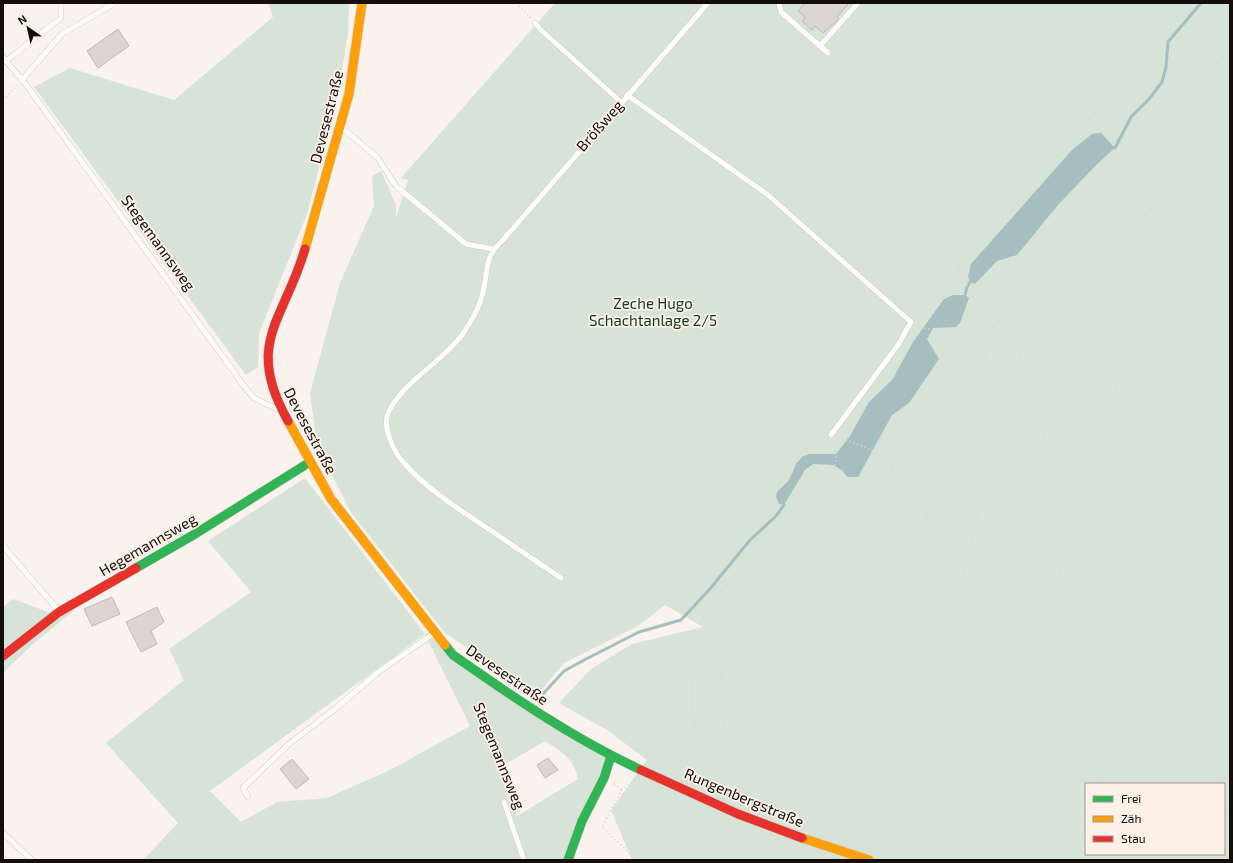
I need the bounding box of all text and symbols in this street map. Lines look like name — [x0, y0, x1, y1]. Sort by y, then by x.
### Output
north arrow — [8, 8, 48, 48]
text: N — [15, 12, 29, 27]
street label: Devesestraße — [306, 68, 346, 165]
street label: Brößweg — [572, 96, 627, 155]
street label: Stegemannsweg — [118, 191, 200, 294]
park label: Zeche Hugo Schachtanlage 2/5 — [589, 294, 717, 329]
street label: Devesestraße — [281, 384, 341, 477]
street label: Hegemannsweg — [96, 509, 200, 579]
street label: Devesestraße — [463, 640, 552, 708]
street label: Stegemannsweg — [470, 700, 530, 812]
street label: Rungenbergstraße — [682, 764, 807, 830]
legend — [1085, 783, 1225, 855]
text: Frei — [1121, 791, 1141, 805]
text: Zäh — [1121, 811, 1141, 825]
text: Stau — [1121, 831, 1146, 845]

